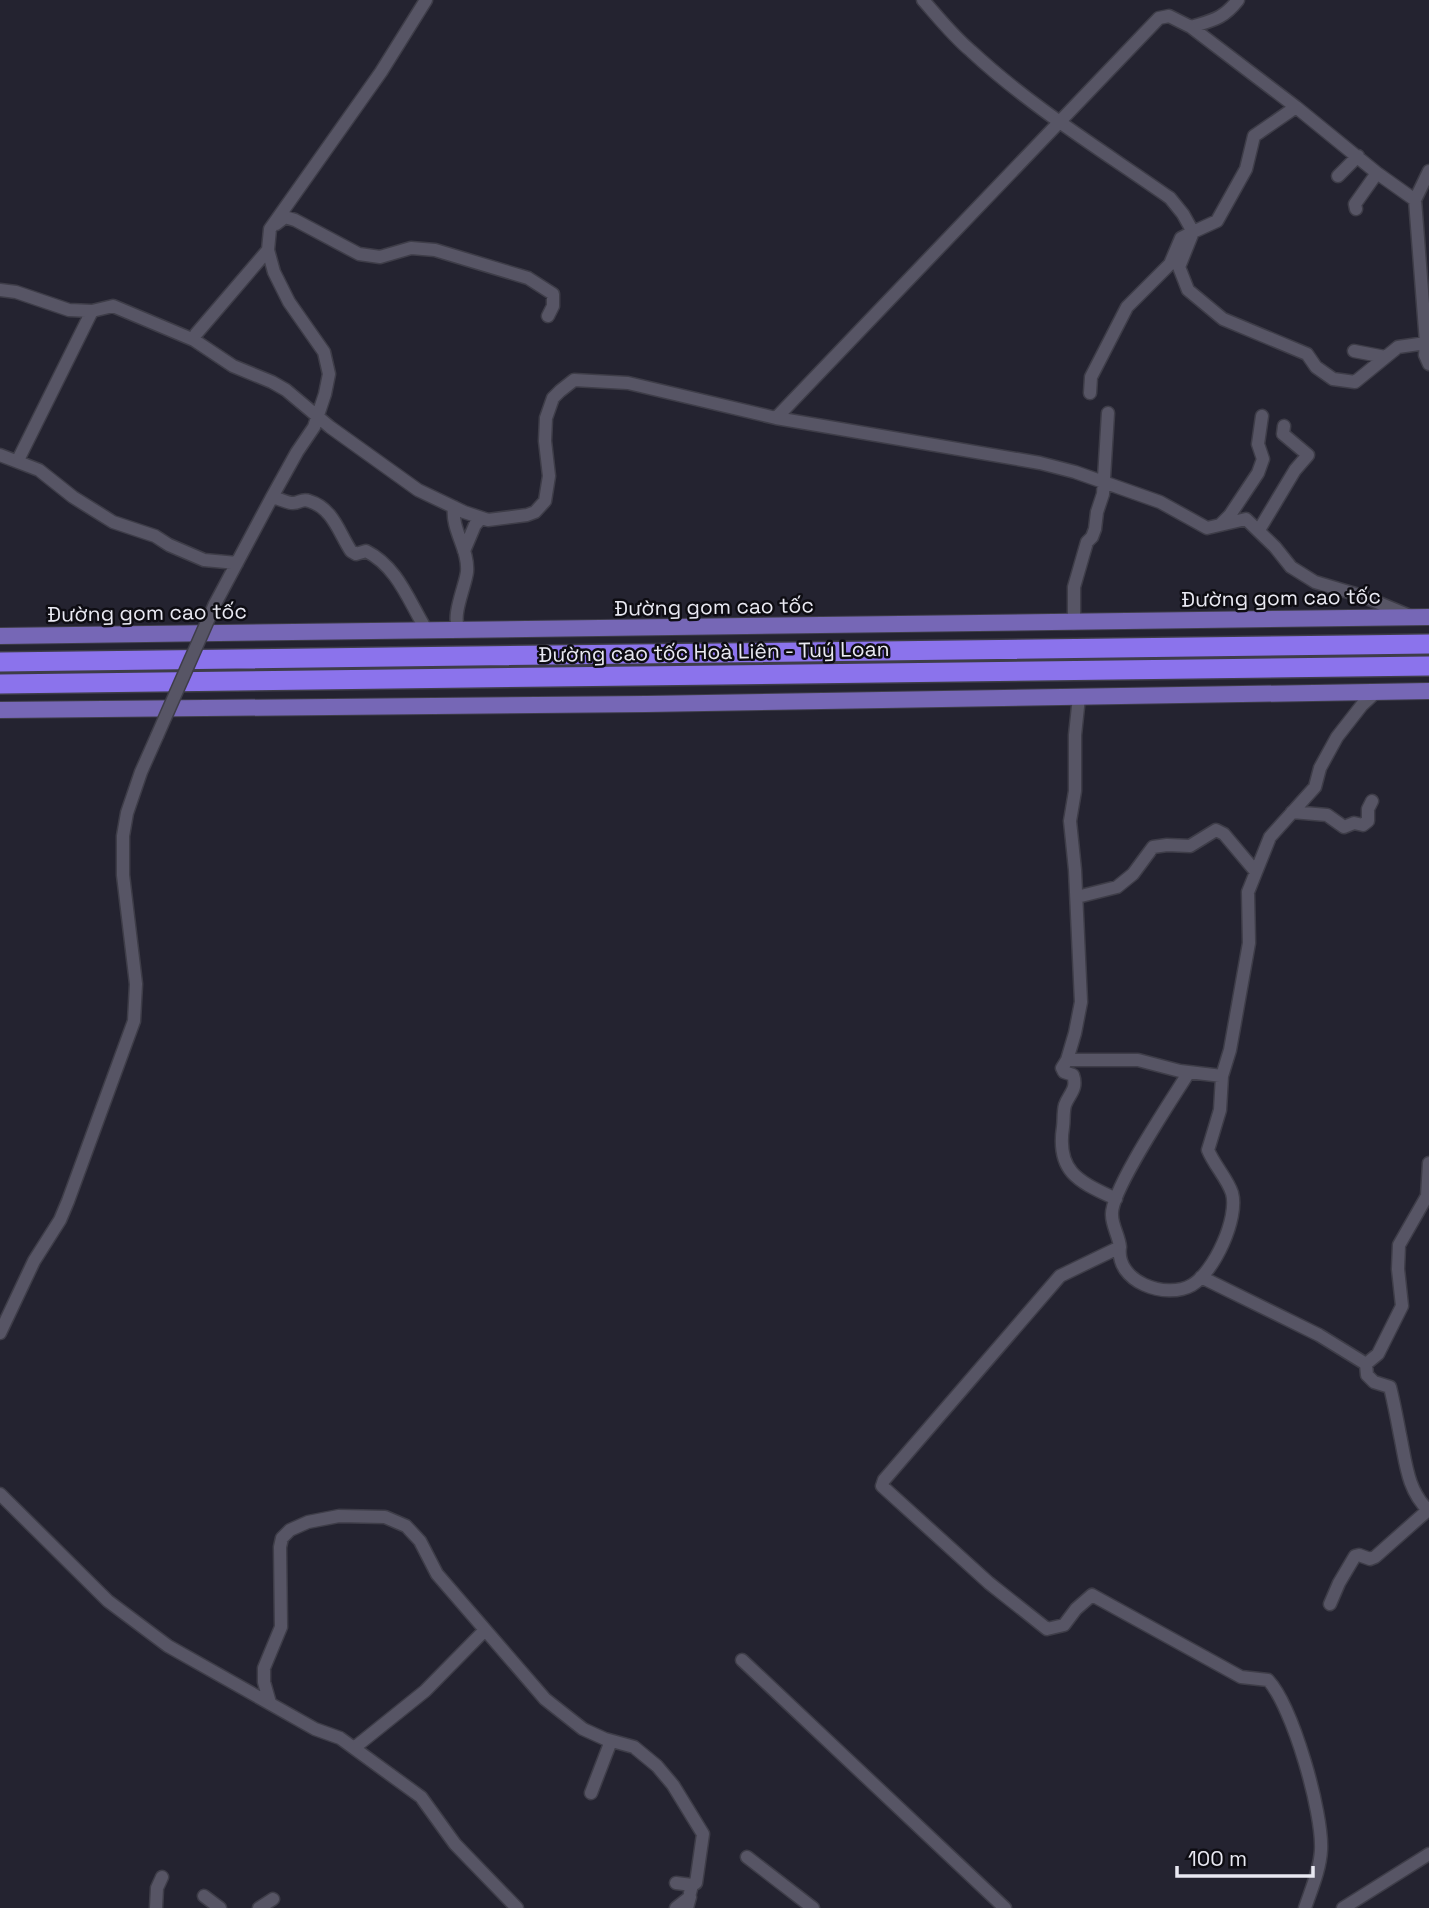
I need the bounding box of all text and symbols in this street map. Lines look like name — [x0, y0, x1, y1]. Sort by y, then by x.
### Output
street label: Đường gom cao tốc — [1181, 582, 1381, 613]
street label: Đường gom cao tốc — [614, 591, 814, 622]
street label: Đường gom cao tốc — [47, 597, 247, 628]
street label: Đường cao tốc Hoà Liên - Tuý Loan — [538, 635, 890, 668]
scale bar — [1177, 1834, 1314, 1878]
text: 100 m — [1188, 1845, 1247, 1872]

